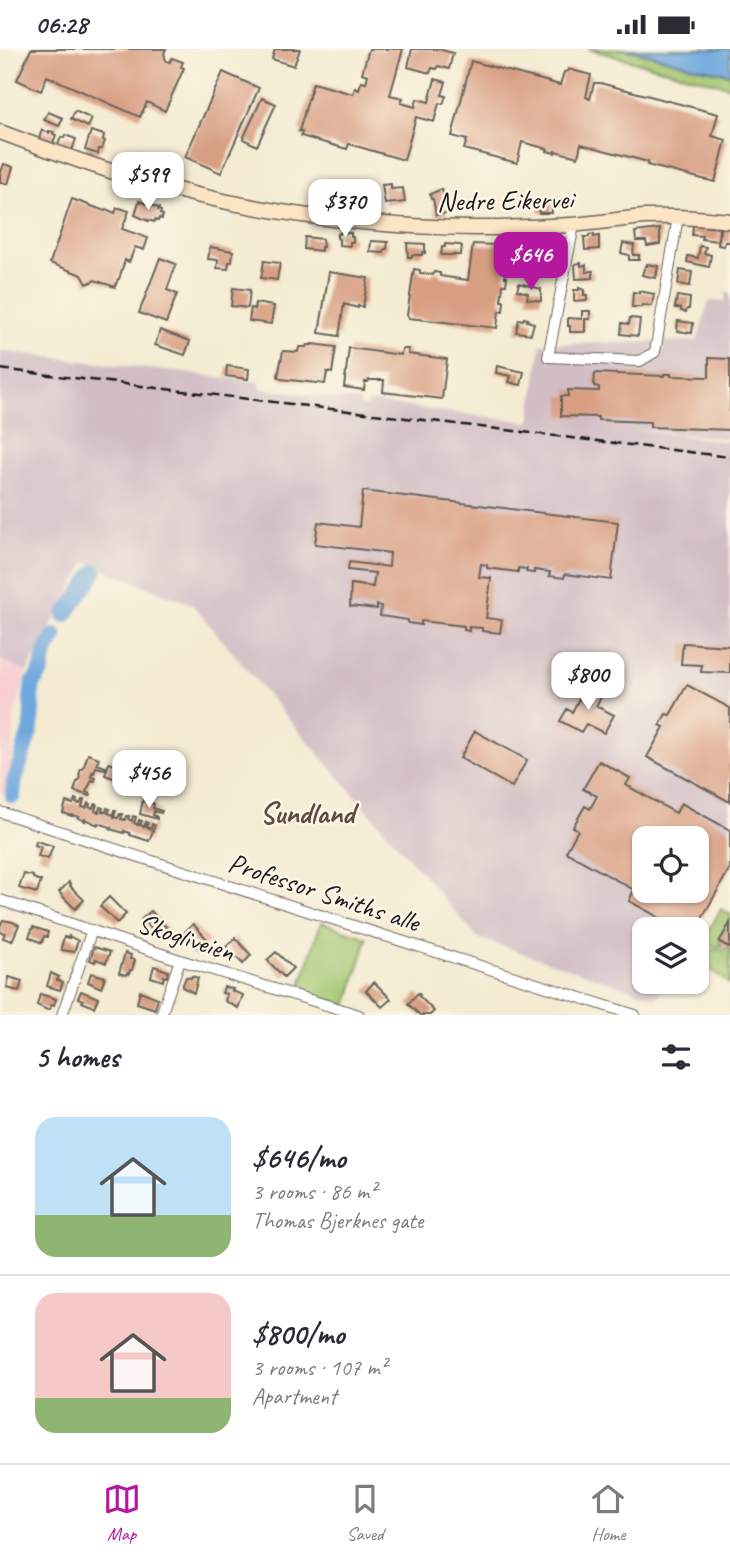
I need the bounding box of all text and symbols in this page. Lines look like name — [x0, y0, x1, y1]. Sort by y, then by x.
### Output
text: 06:28 — [35, 8, 88, 41]
pin: $599 — [107, 153, 189, 212]
text: $599 — [128, 160, 168, 189]
pin: $370 — [304, 179, 386, 239]
street label: Nedre Eikervei — [437, 181, 577, 219]
text: $370 — [324, 187, 366, 216]
pin: $646 — [490, 233, 572, 292]
text: $646 — [510, 240, 552, 269]
pin: $800 — [547, 653, 629, 712]
text: $800 — [567, 660, 609, 689]
pin: $456 — [108, 751, 190, 810]
text: $456 — [128, 758, 170, 787]
district label: Sundland — [260, 794, 359, 832]
map controls — [632, 826, 709, 994]
button: locate — [632, 826, 709, 903]
street label: Professor Smiths alle — [224, 845, 426, 940]
street label: Skogliveien — [133, 905, 239, 969]
button: layers — [632, 917, 709, 994]
text: 5 homes — [35, 1038, 119, 1076]
icon: filters — [657, 1038, 695, 1076]
text: $646/mo — [252, 1139, 346, 1177]
icon: home — [91, 1145, 175, 1229]
text: 3 rooms · 86 m² — [252, 1177, 376, 1206]
text: Thomas Bjerknes gate — [252, 1206, 423, 1235]
text: $800/mo — [252, 1315, 344, 1353]
icon: home — [91, 1321, 175, 1405]
text: 3 rooms · 107 m² — [252, 1353, 387, 1382]
text: Apartment — [252, 1382, 337, 1411]
tab: Map — [103, 1480, 141, 1546]
tab: Saved — [346, 1480, 384, 1546]
tab: Home — [589, 1480, 627, 1546]

